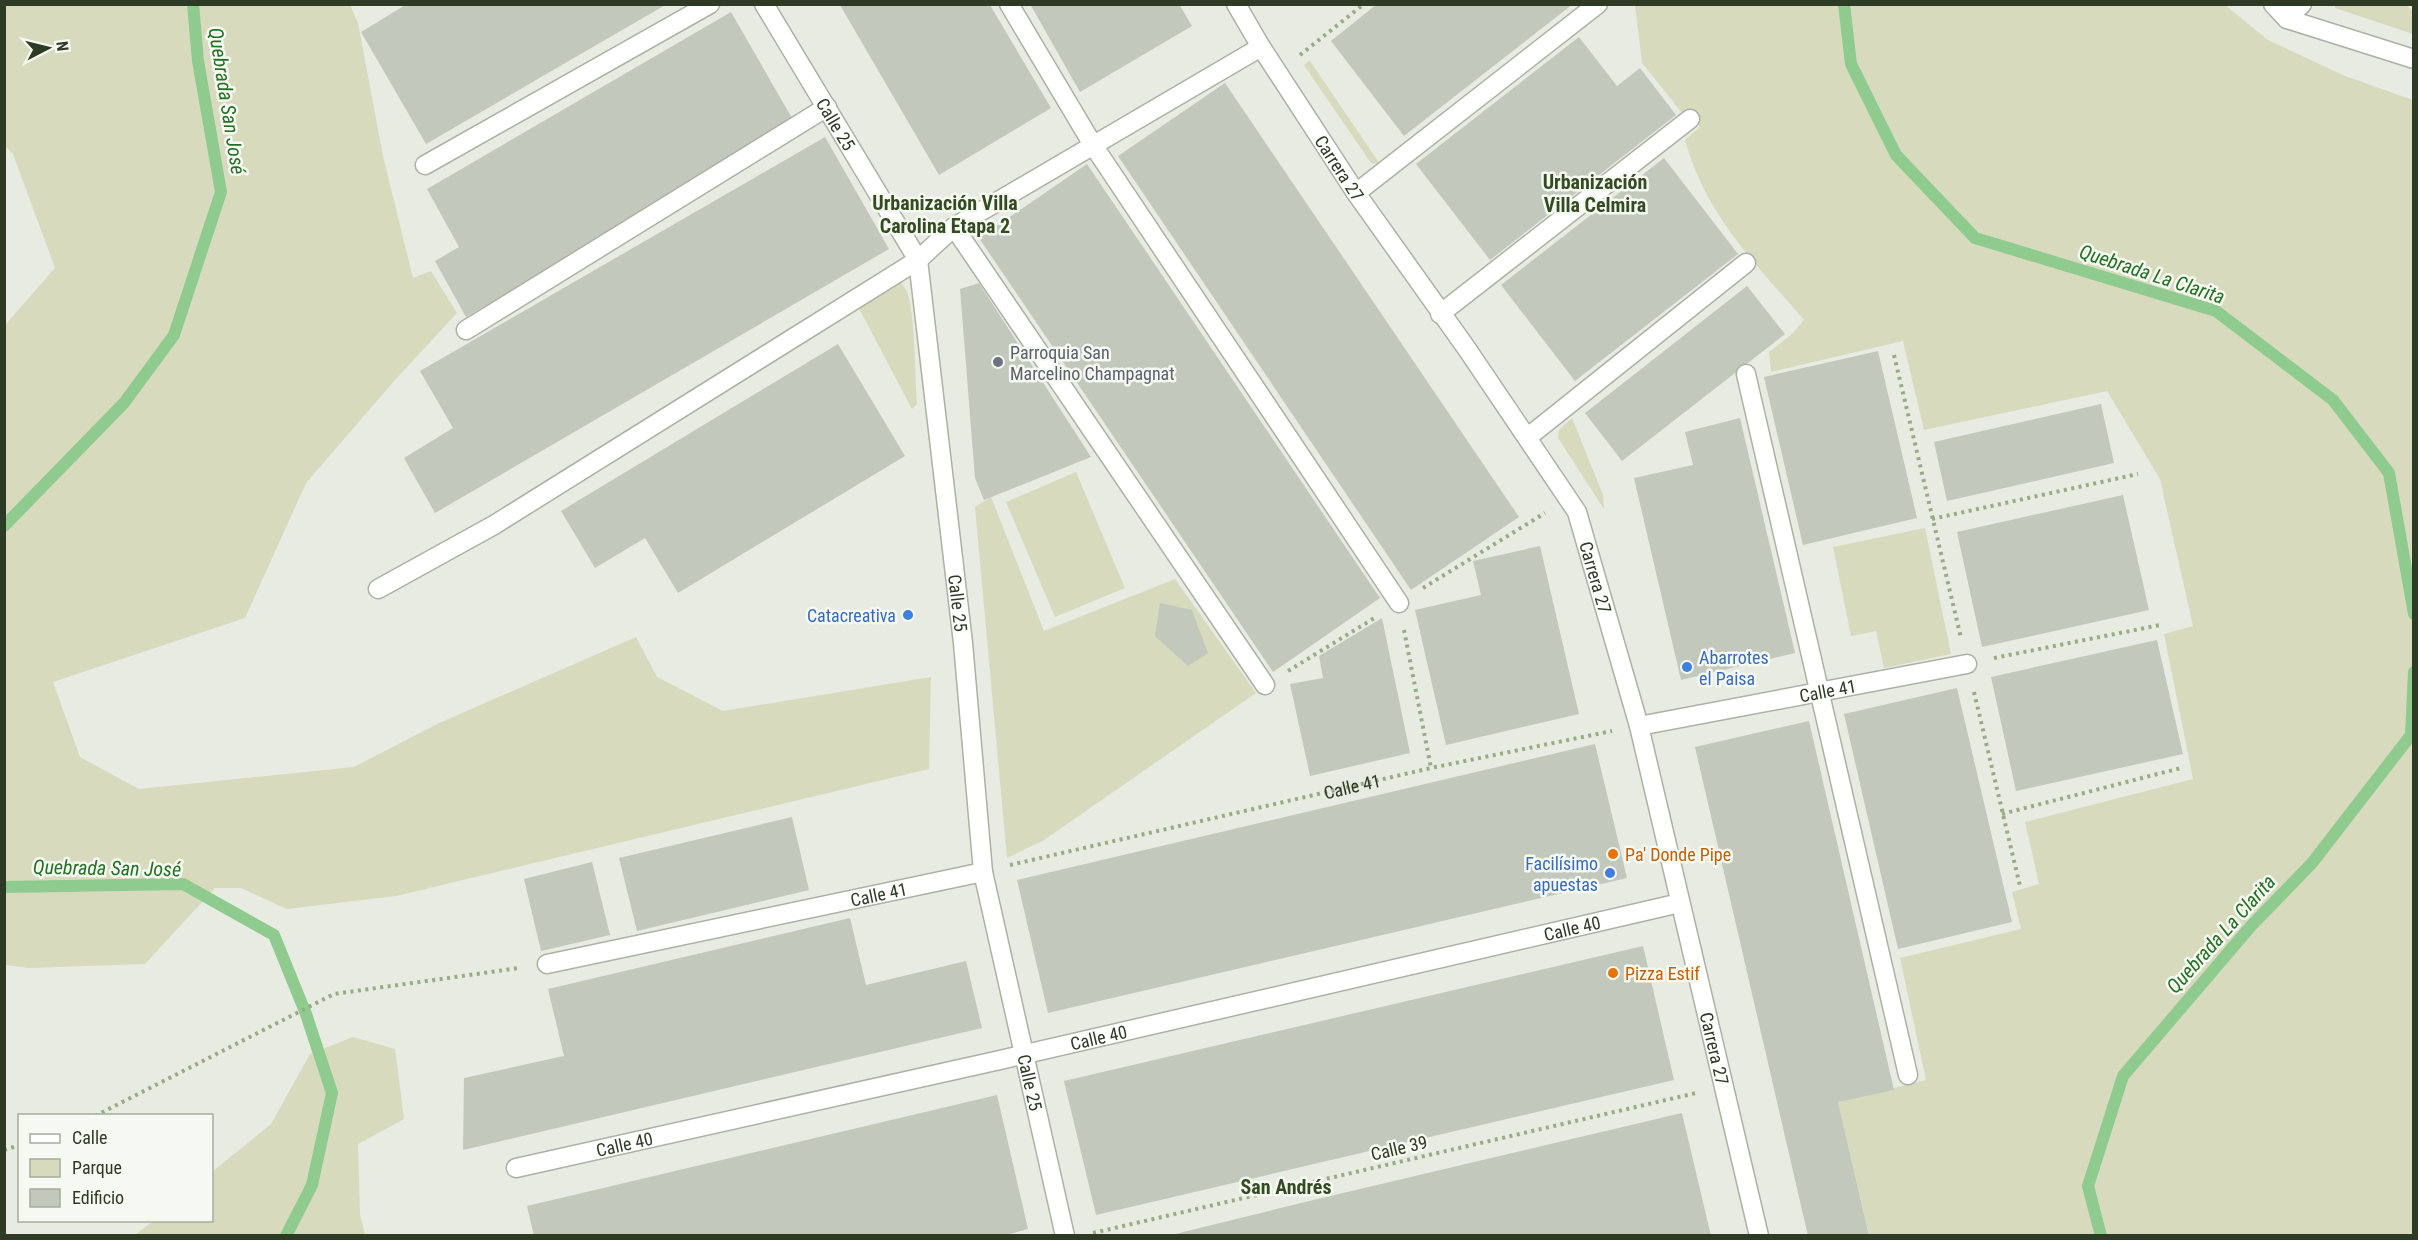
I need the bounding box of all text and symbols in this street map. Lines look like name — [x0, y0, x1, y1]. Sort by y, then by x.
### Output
north arrow — [18, 18, 78, 78]
water label: Quebrada San José — [204, 26, 251, 177]
text: N — [52, 40, 72, 52]
street label: Calle 25 — [812, 94, 860, 154]
street label: Carrera 27 — [1311, 131, 1369, 205]
district label: Urbanización Villa Celmira — [1543, 170, 1647, 217]
district label: Urbanización Villa Carolina Etapa 2 — [872, 191, 1018, 238]
water label: Quebrada La Clarita — [2076, 239, 2228, 309]
place label: Parroquia San Marcelino Champagnat — [1010, 342, 1175, 384]
marker: Parroquia San Marcelino Champagnat — [991, 355, 1005, 369]
street label: Carrera 27 — [1576, 539, 1616, 616]
street label: Calle 25 — [945, 573, 972, 633]
place label: Catacreativa — [807, 605, 896, 626]
marker: Catacreativa — [901, 608, 915, 622]
place label: Abarrotes el Paisa — [1699, 647, 1769, 689]
marker: Abarrotes el Paisa — [1680, 660, 1694, 674]
street label: Calle 41 — [1797, 675, 1858, 706]
street label: Calle 41 — [1322, 770, 1382, 803]
place label: Pa' Donde Pipe — [1625, 844, 1731, 865]
marker: Pa' Donde Pipe — [1606, 847, 1620, 861]
place label: Facilísimo apuestas — [1525, 853, 1598, 895]
water label: Quebrada San José — [33, 855, 182, 881]
marker: Facilísimo apuestas — [1603, 866, 1617, 880]
water label: Quebrada La Clarita — [2161, 870, 2281, 998]
street label: Calle 41 — [848, 878, 909, 910]
street label: Calle 40 — [1542, 911, 1602, 945]
place label: Pizza Estif — [1625, 963, 1700, 984]
marker: Pizza Estif — [1606, 966, 1620, 980]
street label: Carrera 27 — [1696, 1010, 1734, 1087]
street label: Calle 40 — [1068, 1021, 1129, 1054]
street label: Calle 25 — [1014, 1052, 1047, 1113]
legend — [18, 1114, 213, 1222]
text: Calle — [72, 1127, 108, 1148]
street label: Calle 40 — [594, 1127, 655, 1160]
street label: Calle 39 — [1369, 1131, 1429, 1165]
text: Parque — [72, 1157, 122, 1178]
district label: San Andrés — [1241, 1175, 1332, 1199]
text: Edificio — [72, 1187, 124, 1208]

